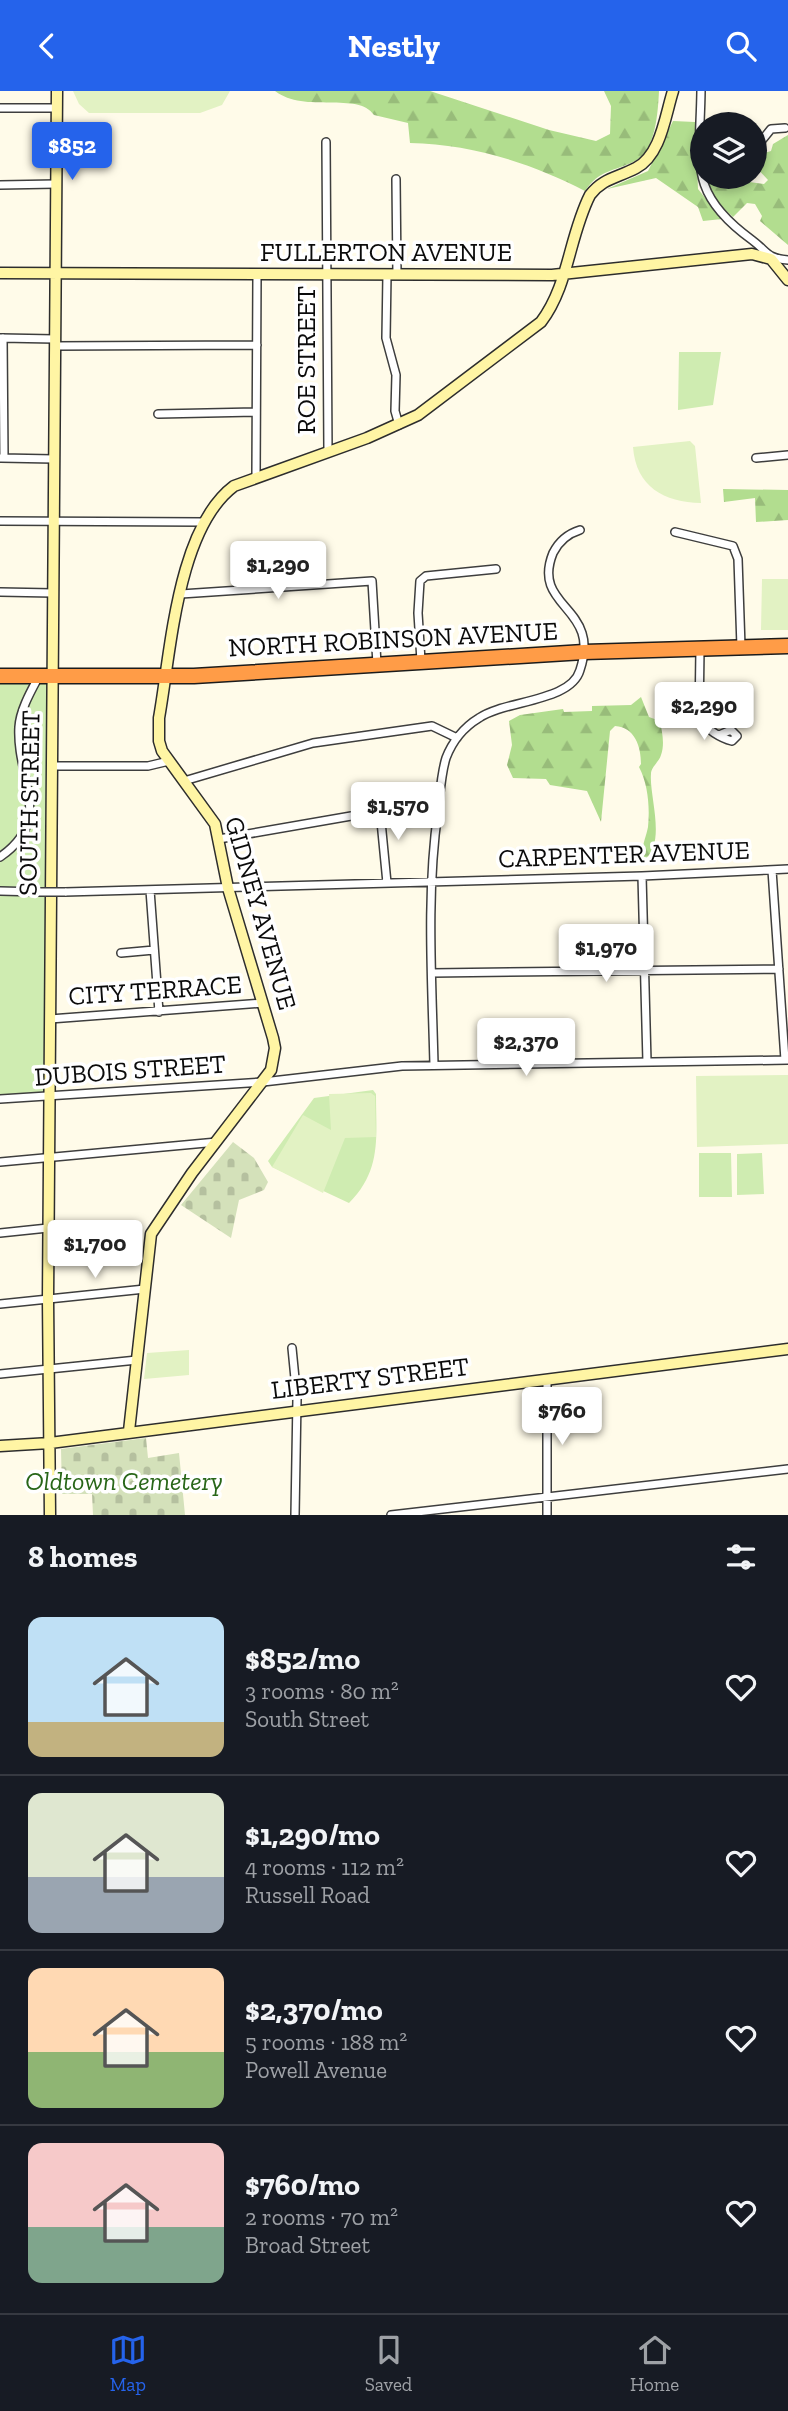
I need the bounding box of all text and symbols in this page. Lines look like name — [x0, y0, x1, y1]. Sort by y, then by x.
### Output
icon: back — [28, 27, 66, 65]
text: Nestly — [348, 27, 440, 65]
icon: search — [722, 27, 760, 65]
map controls — [690, 112, 767, 189]
button: layers — [690, 112, 767, 189]
pin: $852 — [31, 123, 113, 182]
text: $852 — [48, 131, 96, 159]
street label: FULLERTON AVENUE — [260, 236, 512, 268]
street label: ROE STREET — [290, 286, 322, 434]
pin: $1,290 — [221, 541, 335, 601]
text: $1,290 — [246, 550, 310, 578]
street label: NORTH ROBINSON AVENUE — [227, 614, 559, 664]
pin: $2,290 — [647, 683, 761, 742]
text: $2,290 — [671, 691, 737, 719]
street label: SOUTH STREET — [11, 710, 47, 896]
pin: $1,570 — [341, 783, 455, 842]
text: $1,570 — [367, 791, 429, 819]
street label: GIDNEY AVENUE — [218, 813, 304, 1013]
street label: CARPENTER AVENUE — [498, 834, 750, 874]
pin: $1,970 — [549, 925, 663, 984]
text: $1,970 — [575, 933, 637, 961]
street label: CITY TERRACE — [67, 968, 243, 1012]
pin: $2,370 — [469, 1019, 583, 1078]
text: $2,370 — [493, 1027, 559, 1055]
street label: DUBOIS STREET — [33, 1047, 227, 1093]
pin: $1,700 — [38, 1221, 152, 1280]
text: $1,700 — [64, 1229, 126, 1257]
street label: LIBERTY STREET — [269, 1350, 471, 1406]
pin: $760 — [521, 1387, 603, 1447]
text: $760 — [538, 1396, 586, 1424]
park label: Oldtown Cemetery — [25, 1465, 223, 1497]
icon: filters — [722, 1538, 760, 1576]
text: 8 homes — [28, 1539, 137, 1575]
text: $852/mo — [245, 1641, 360, 1677]
icon: home — [84, 1645, 168, 1729]
icon: heart — [722, 1668, 760, 1706]
text: 3 rooms · 80 m² — [245, 1677, 399, 1705]
text: South Street — [245, 1705, 369, 1733]
text: $1,290/mo — [245, 1817, 380, 1853]
icon: home — [84, 1821, 168, 1905]
icon: heart — [722, 1844, 760, 1882]
text: 4 rooms · 112 m² — [245, 1853, 404, 1881]
text: Russell Road — [245, 1881, 370, 1909]
text: $2,370/mo — [245, 1992, 383, 2028]
icon: home — [84, 1996, 168, 2080]
icon: heart — [722, 2019, 760, 2057]
text: 5 rooms · 188 m² — [245, 2028, 407, 2056]
text: Powell Avenue — [245, 2056, 387, 2084]
text: $760/mo — [245, 2167, 360, 2203]
icon: home — [84, 2171, 168, 2255]
icon: heart — [722, 2194, 760, 2232]
text: 2 rooms · 70 m² — [245, 2203, 398, 2231]
text: Broad Street — [245, 2231, 370, 2259]
tab: Map — [109, 2331, 147, 2396]
tab: Saved — [365, 2331, 412, 2396]
tab: Home — [630, 2331, 679, 2396]

